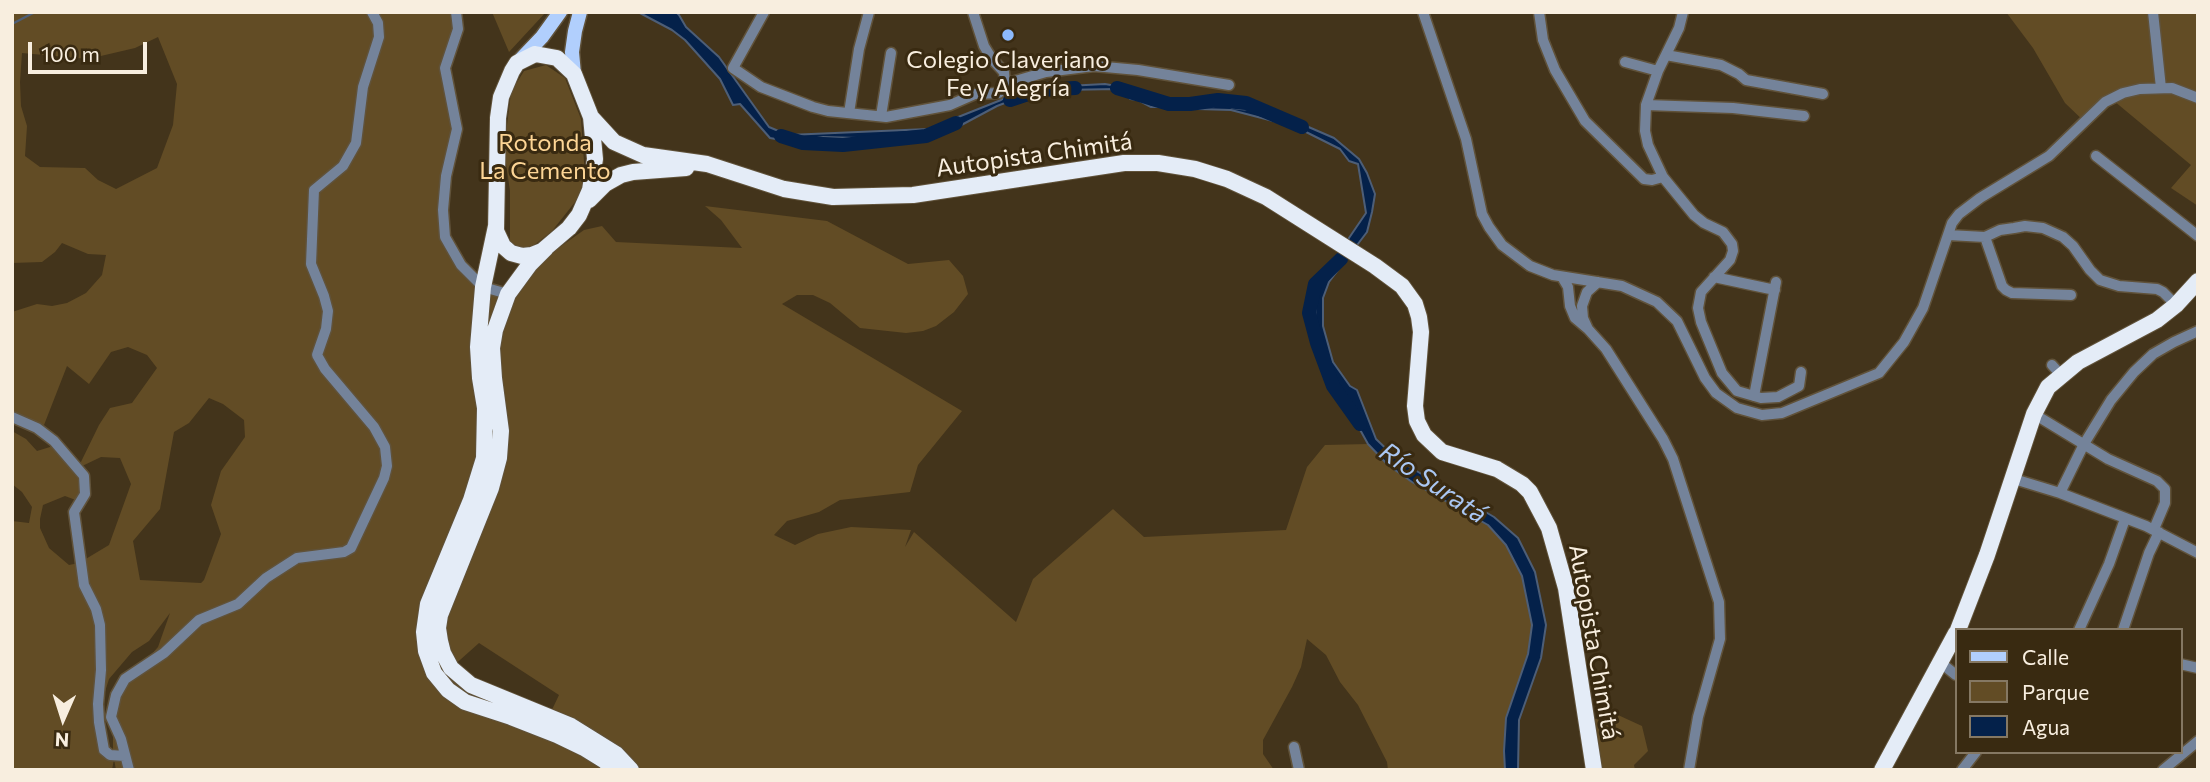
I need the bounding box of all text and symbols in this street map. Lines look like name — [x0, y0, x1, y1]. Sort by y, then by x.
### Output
marker: Colegio Claveriano Fe y Alegría — [1000, 27, 1016, 43]
scale bar — [32, 28, 150, 72]
text: 100 m — [41, 41, 100, 66]
place label: Colegio Claveriano Fe y Alegría — [906, 46, 1110, 102]
street label: Autopista Chimitá — [934, 127, 1134, 183]
park label: Rotonda La Cemento — [479, 129, 611, 185]
water label: Río Suratá — [1374, 436, 1492, 530]
street label: Autopista Chimitá — [1563, 542, 1625, 742]
legend — [1954, 628, 2182, 754]
text: Calle — [2022, 644, 2069, 669]
text: Parque — [2022, 679, 2089, 704]
north arrow — [28, 684, 98, 754]
text: Agua — [2022, 714, 2070, 739]
text: N — [54, 729, 70, 752]

